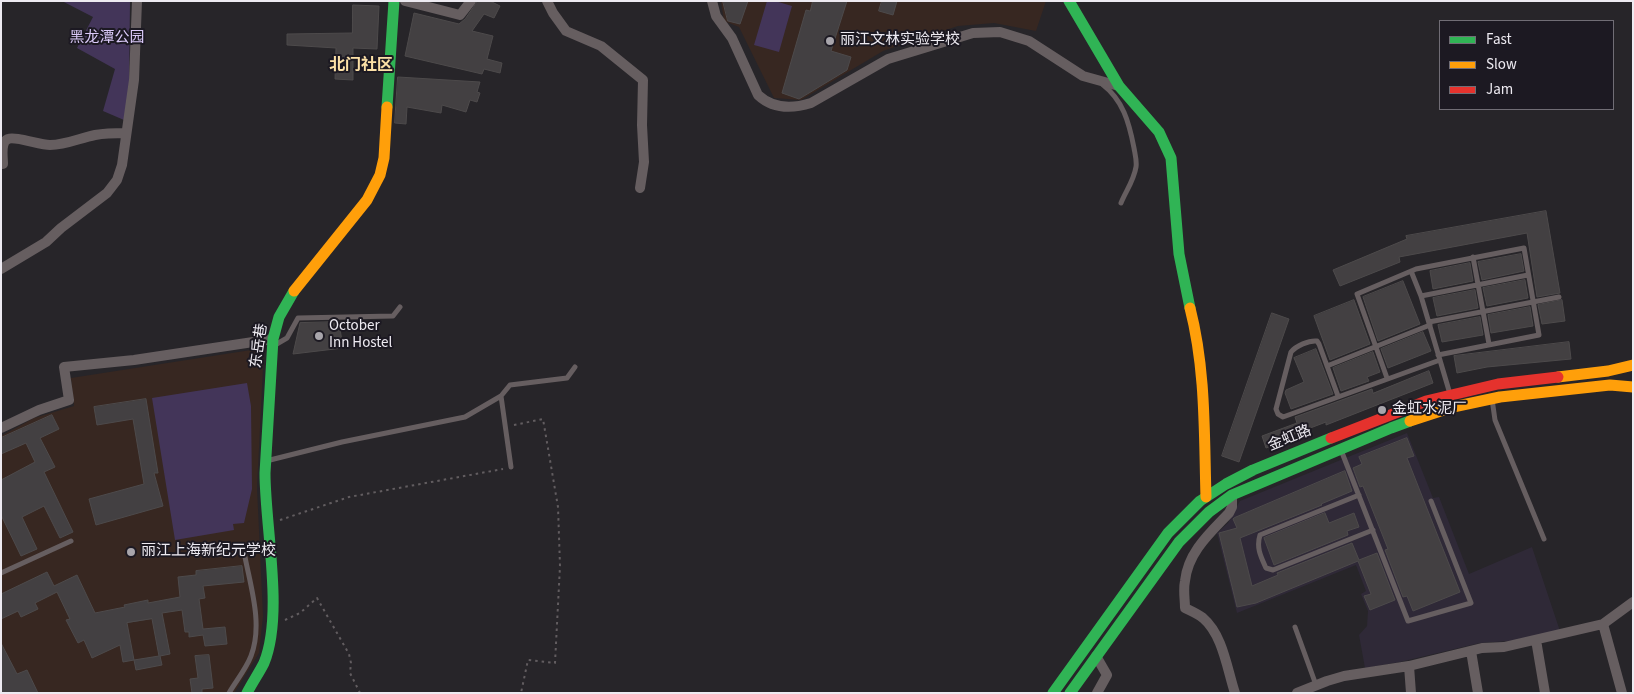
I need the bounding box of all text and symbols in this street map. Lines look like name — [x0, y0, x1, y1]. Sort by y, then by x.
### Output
legend — [1439, 20, 1614, 110]
text: Fast — [1486, 29, 1512, 50]
park label: 黑龙潭公园 — [70, 30, 144, 48]
place label: 丽江文林实验学校 — [840, 32, 960, 50]
marker: 丽江文林实验学校 — [824, 35, 836, 47]
text: Slow — [1486, 54, 1517, 75]
district label: 北门社区 — [329, 56, 393, 76]
text: Jam — [1486, 79, 1513, 100]
place label: October Inn Hostel — [329, 318, 392, 353]
street label: 东岳巷 — [248, 322, 272, 370]
marker: October Inn Hostel — [313, 330, 325, 342]
place label: 金虹水泥厂 — [1392, 401, 1467, 419]
marker: 金虹水泥厂 — [1376, 404, 1388, 416]
street label: 金虹路 — [1266, 422, 1314, 456]
place label: 丽江上海新纪元学校 — [141, 543, 276, 561]
marker: 丽江上海新纪元学校 — [125, 546, 137, 558]

